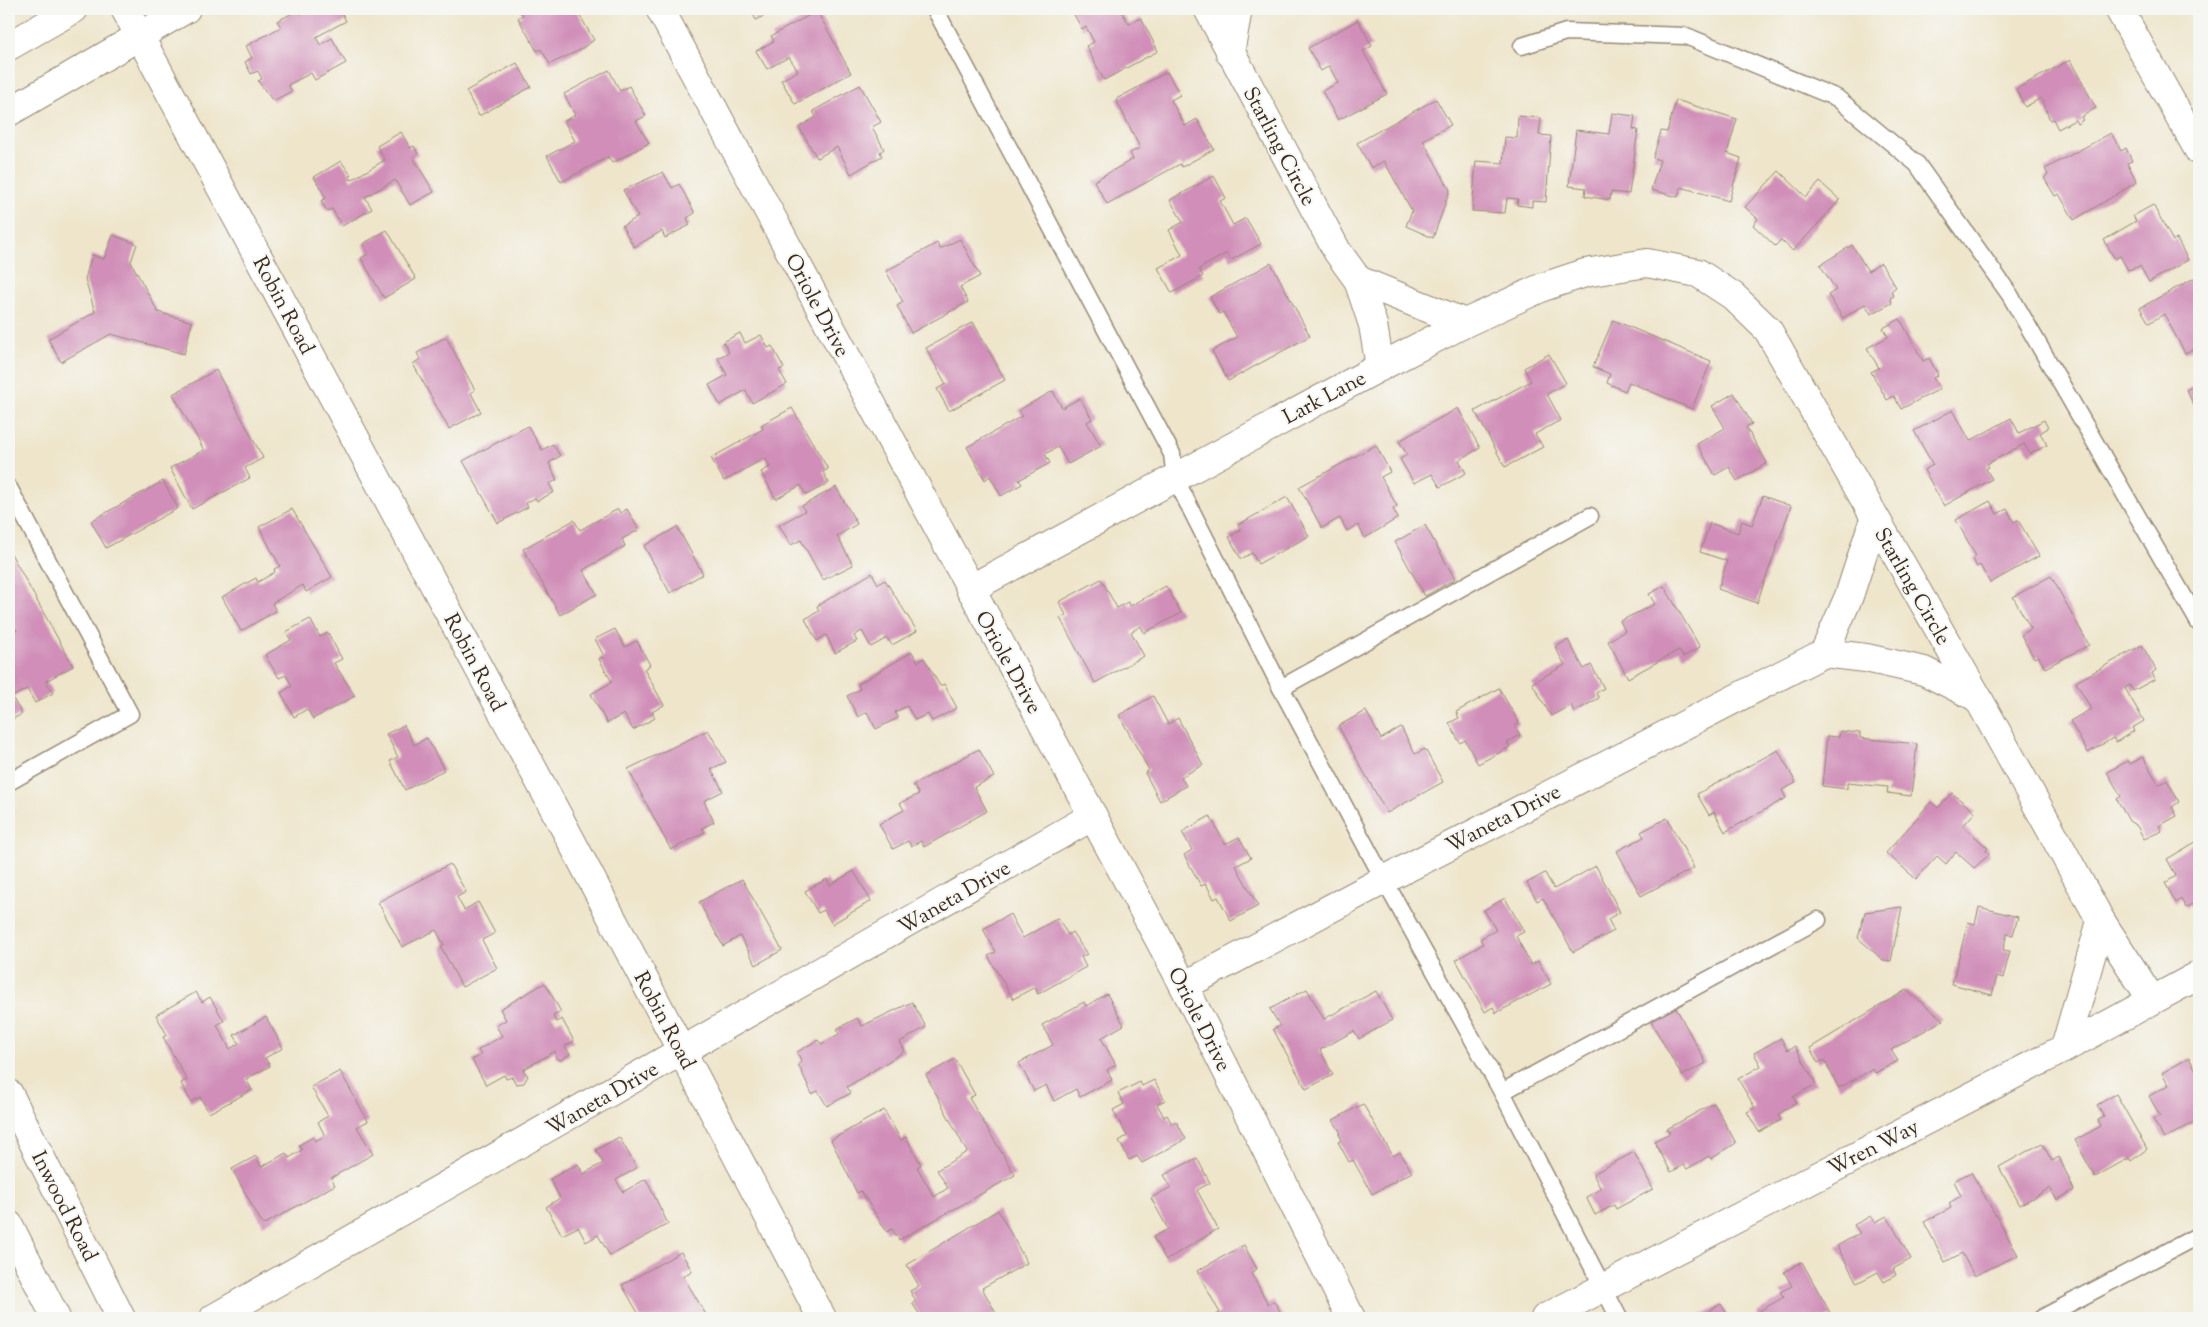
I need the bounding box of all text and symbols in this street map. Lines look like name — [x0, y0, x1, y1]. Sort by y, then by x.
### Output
street label: Starling Circle — [1234, 82, 1322, 212]
street label: Oriole Drive — [776, 249, 856, 363]
street label: Robin Road — [244, 252, 321, 360]
street label: Lark Lane — [1278, 364, 1372, 433]
street label: Starling Circle — [1866, 523, 1957, 651]
street label: Oriole Drive — [967, 606, 1048, 720]
street label: Robin Road — [435, 609, 512, 717]
street label: Waneta Drive — [1441, 778, 1567, 862]
street label: Waneta Drive — [893, 854, 1017, 943]
street label: Oriole Drive — [1159, 963, 1237, 1077]
street label: Robin Road — [625, 967, 702, 1075]
street label: Waneta Drive — [541, 1055, 665, 1144]
street label: Wren Way — [1823, 1113, 1925, 1185]
street label: Inwood Road — [23, 1146, 104, 1267]

